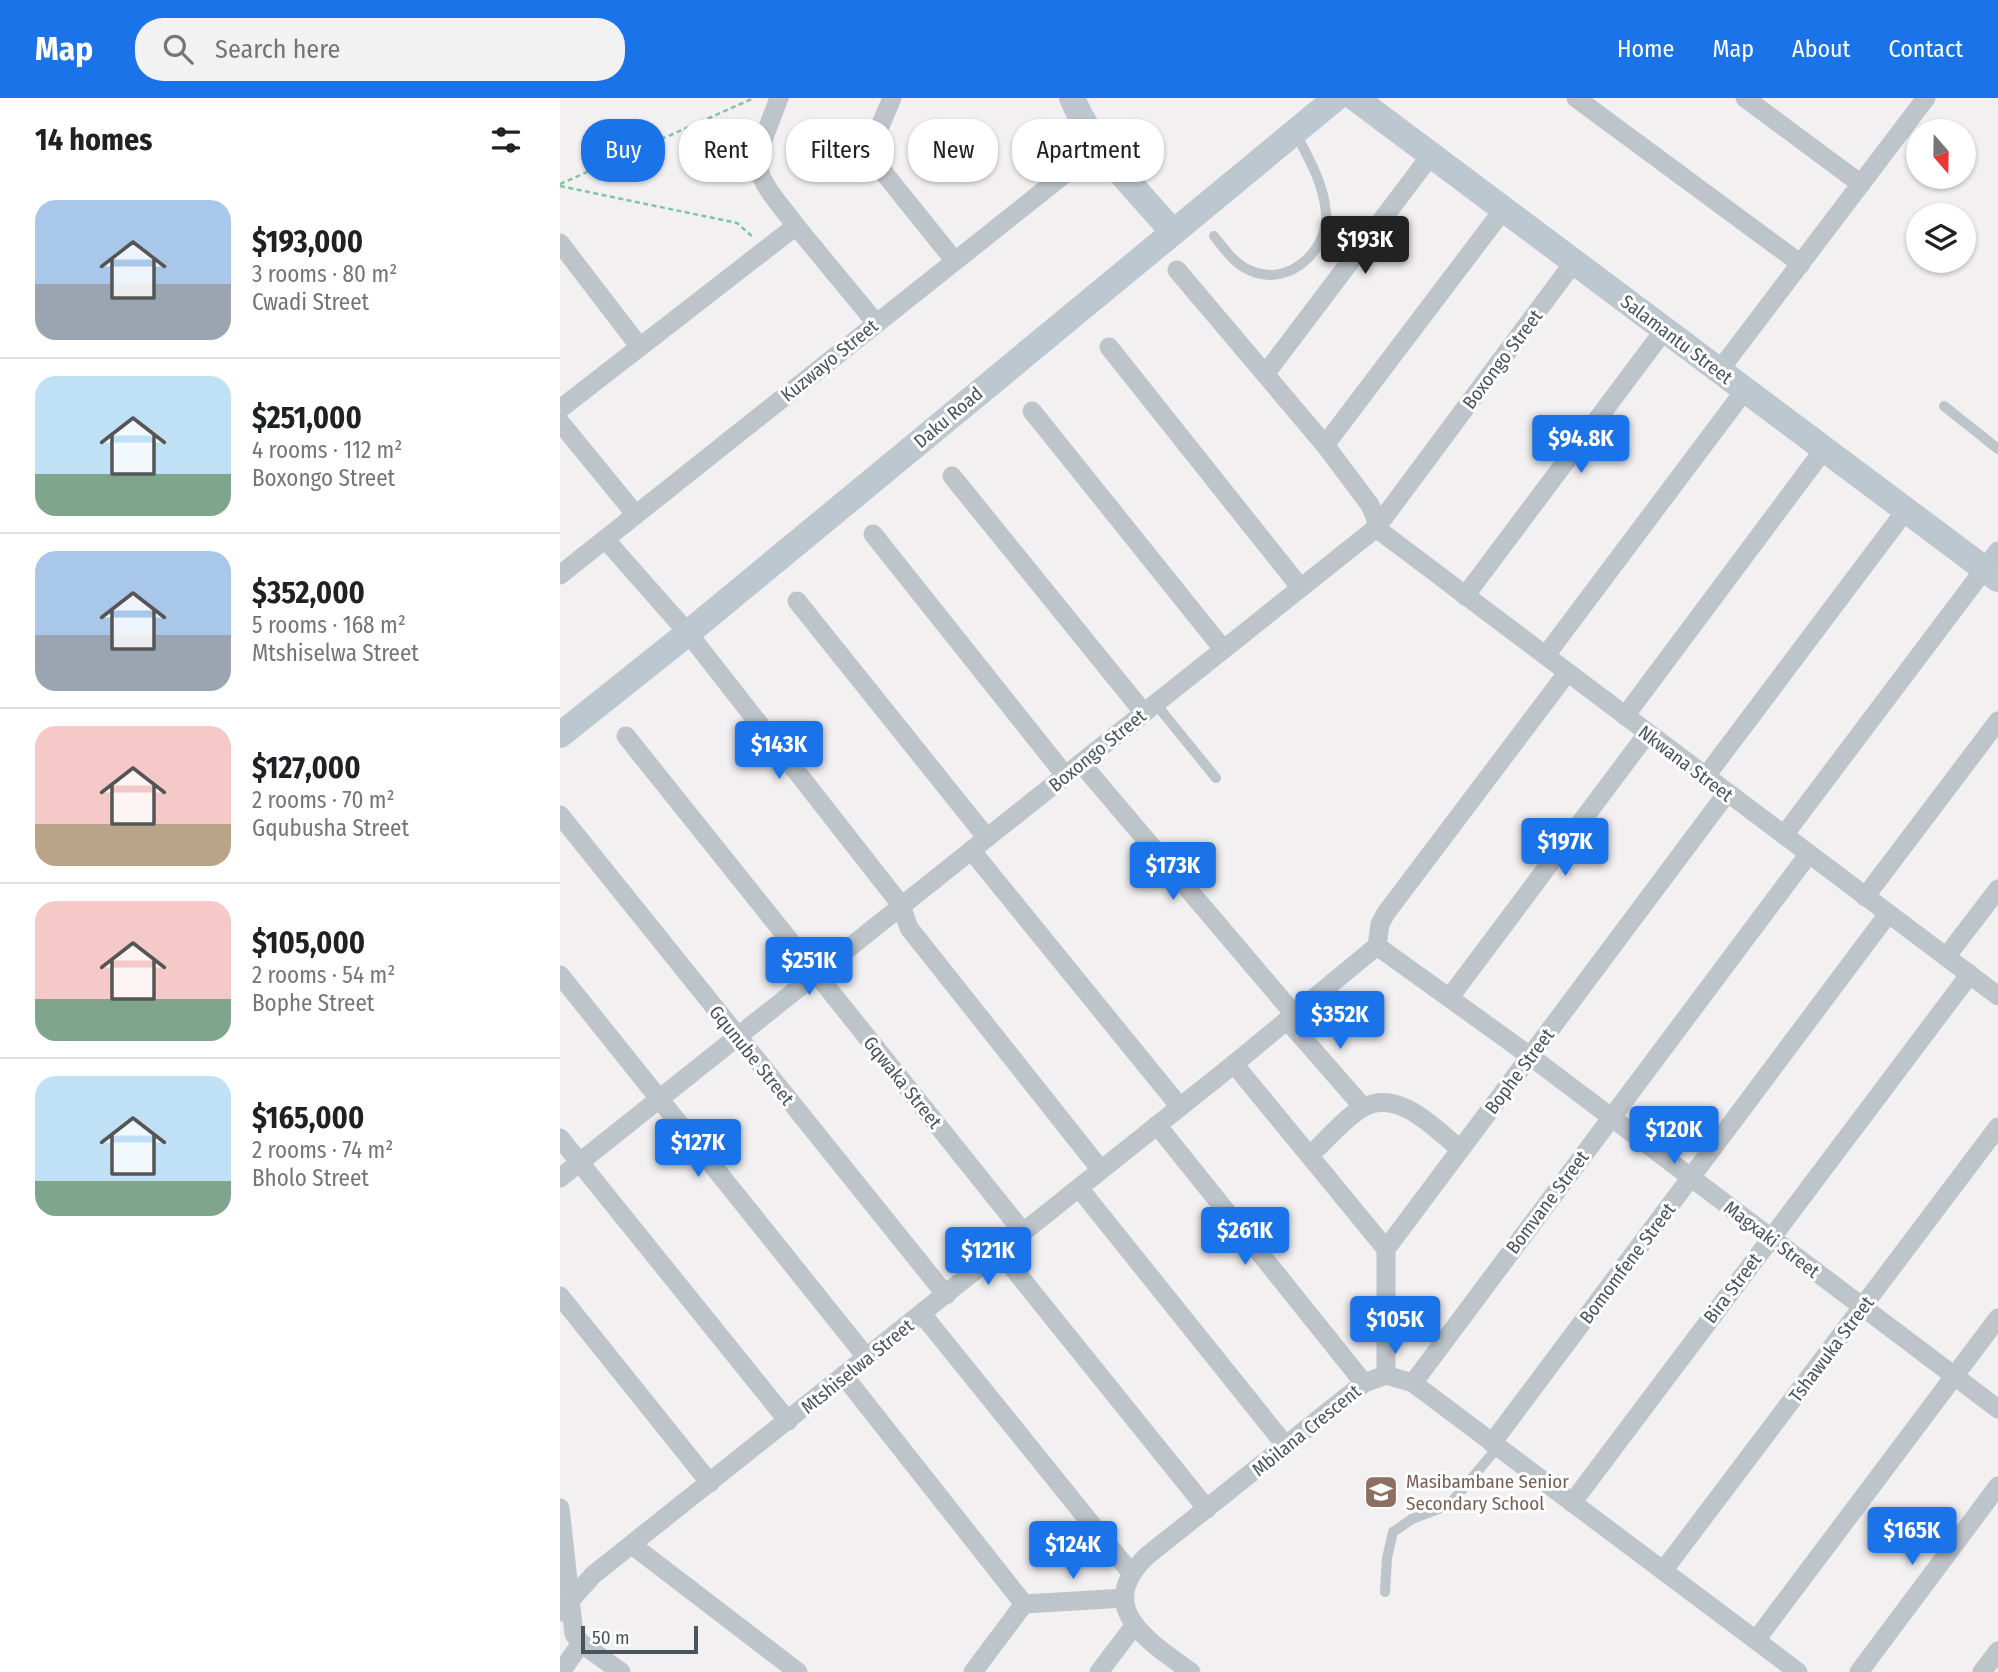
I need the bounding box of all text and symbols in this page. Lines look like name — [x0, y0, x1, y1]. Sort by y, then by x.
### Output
search box — [135, 18, 625, 81]
text: Map — [35, 29, 93, 69]
icon: search — [159, 30, 197, 68]
text: Search here — [215, 34, 340, 65]
text: Home — [1617, 35, 1674, 63]
text: Map — [1712, 35, 1754, 63]
text: About — [1792, 35, 1850, 63]
text: Contact — [1888, 35, 1963, 63]
chip: Buy — [581, 119, 665, 182]
chip: Rent — [679, 119, 772, 182]
chip: Filters — [786, 119, 894, 182]
chip: New — [908, 119, 998, 182]
chip: Apartment — [1012, 119, 1164, 182]
north arrow — [1906, 119, 1976, 189]
map controls — [1906, 119, 1976, 273]
icon: filters — [487, 121, 525, 159]
text: 14 homes — [35, 122, 152, 158]
button: layers — [1906, 203, 1976, 273]
pin: $193K — [1316, 216, 1414, 276]
text: $193,000 — [252, 224, 363, 260]
text: $193K — [1337, 225, 1393, 253]
icon: home — [91, 228, 175, 312]
text: 3 rooms · 80 m² — [252, 260, 397, 288]
text: Cwadi Street — [252, 288, 369, 316]
street label: Salamantu Street — [1616, 290, 1738, 389]
street label: Boxongo Street — [1458, 305, 1548, 413]
street label: Kuzwayo Street — [776, 314, 883, 406]
street label: Daku Road — [909, 382, 987, 453]
text: $251,000 — [252, 400, 362, 436]
icon: home — [91, 404, 175, 488]
pin: $94.8K — [1524, 416, 1638, 475]
text: $94.8K — [1548, 424, 1614, 452]
text: 4 rooms · 112 m² — [252, 436, 402, 464]
text: Boxongo Street — [252, 464, 395, 492]
text: $352,000 — [252, 575, 365, 611]
icon: home — [91, 579, 175, 663]
text: 5 rooms · 168 m² — [252, 611, 406, 639]
text: Mtshiselwa Street — [252, 639, 419, 667]
street label: Boxongo Street — [1044, 704, 1151, 797]
street label: Nkwana Street — [1634, 720, 1738, 807]
pin: $143K — [730, 722, 828, 781]
text: $143K — [751, 730, 807, 758]
text: $127,000 — [252, 750, 361, 786]
icon: home — [91, 754, 175, 838]
text: 2 rooms · 70 m² — [252, 786, 395, 814]
text: Gqubusha Street — [252, 814, 409, 842]
pin: $197K — [1516, 818, 1614, 878]
text: $197K — [1537, 827, 1593, 855]
pin: $173K — [1124, 842, 1222, 902]
text: $173K — [1146, 851, 1200, 879]
text: $105,000 — [252, 925, 365, 961]
icon: home — [91, 929, 175, 1013]
pin: $251K — [760, 937, 858, 997]
text: $251K — [781, 946, 837, 974]
text: 2 rooms · 54 m² — [252, 961, 395, 989]
text: Bophe Street — [252, 989, 374, 1017]
pin: $352K — [1291, 992, 1389, 1051]
text: $352K — [1311, 1000, 1369, 1028]
street label: Gqunube Street — [704, 1001, 799, 1110]
street label: Bophe Street — [1480, 1023, 1559, 1119]
street label: Gqwaka Street — [859, 1032, 947, 1134]
text: $165,000 — [252, 1100, 364, 1136]
icon: home — [91, 1104, 175, 1188]
pin: $120K — [1625, 1107, 1723, 1166]
text: $120K — [1646, 1115, 1702, 1143]
pin: $127K — [649, 1119, 747, 1179]
text: $127K — [671, 1128, 725, 1156]
text: 2 rooms · 74 m² — [252, 1136, 393, 1164]
street label: Bomvane Street — [1501, 1146, 1594, 1258]
text: Bholo Street — [252, 1164, 369, 1192]
street label: Magxaki Street — [1719, 1196, 1825, 1283]
street label: Bomomfene Street — [1575, 1198, 1681, 1328]
pin: $261K — [1196, 1208, 1294, 1267]
text: $261K — [1217, 1216, 1273, 1244]
pin: $121K — [939, 1228, 1037, 1287]
text: $121K — [961, 1236, 1015, 1264]
street label: Bira Street — [1699, 1248, 1767, 1328]
street label: Tshawuka Street — [1784, 1291, 1879, 1407]
pin: $105K — [1346, 1296, 1444, 1356]
text: $105K — [1366, 1305, 1424, 1333]
street label: Mtshiselwa Street — [797, 1314, 919, 1419]
street label: Mbilana Crescent — [1247, 1379, 1366, 1481]
place label: Masibambane Senior Secondary School — [1406, 1470, 1569, 1515]
school or university icon: Masibambane Senior Secondary School — [1362, 1473, 1400, 1511]
pin: $165K — [1863, 1508, 1961, 1567]
text: $165K — [1884, 1516, 1940, 1544]
pin: $124K — [1024, 1522, 1122, 1581]
text: $124K — [1045, 1530, 1101, 1558]
scale bar — [581, 1623, 698, 1655]
text: 50 m — [592, 1626, 630, 1649]

